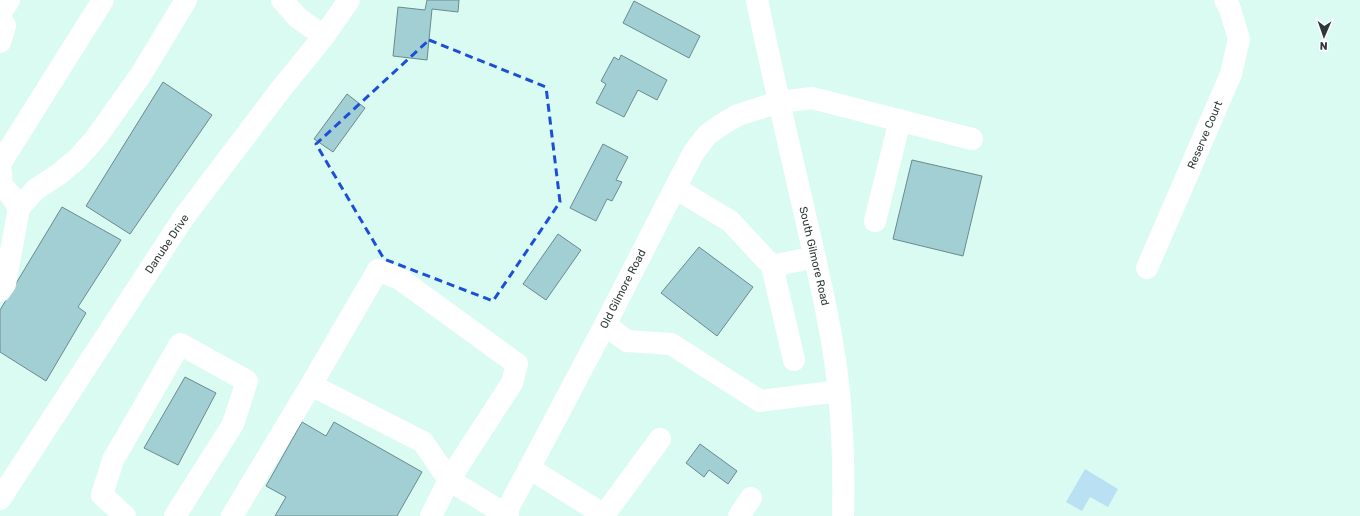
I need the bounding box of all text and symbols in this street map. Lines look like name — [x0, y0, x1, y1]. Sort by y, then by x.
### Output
north arrow — [1304, 16, 1344, 56]
text: N — [1319, 39, 1328, 52]
street label: Reserve Court — [1185, 98, 1225, 171]
street label: South Gilmore Road — [796, 205, 832, 307]
street label: Danube Drive — [142, 212, 192, 276]
street label: Old Gilmore Road — [597, 247, 649, 331]

